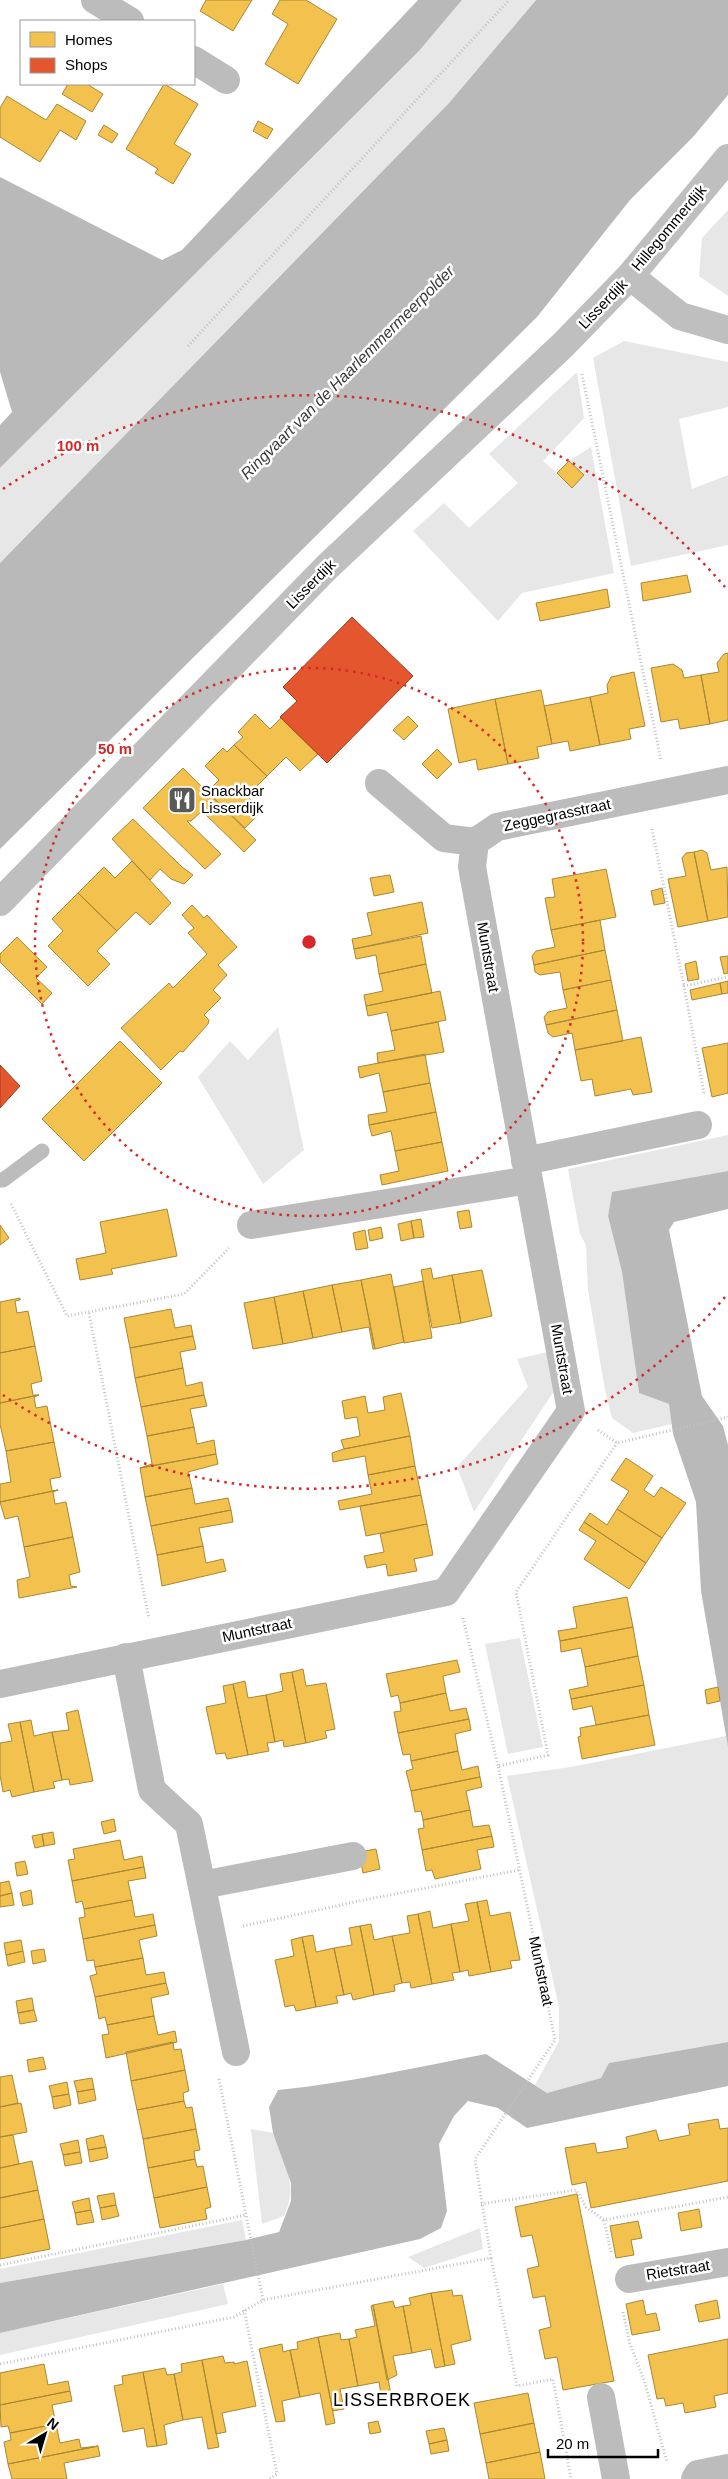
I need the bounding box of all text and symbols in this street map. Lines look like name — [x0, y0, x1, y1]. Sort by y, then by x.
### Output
legend — [20, 20, 195, 85]
text: Homes — [65, 31, 113, 48]
text: Shops — [65, 56, 108, 73]
street label: Hillegommerdijk — [628, 181, 710, 274]
water label: Ringvaart van de Haarlemmermeerpolder — [237, 262, 458, 482]
street label: Lisserdijk — [575, 275, 631, 332]
text: 100 m — [57, 437, 99, 454]
street label: Lisserdijk — [283, 555, 339, 612]
text: 50 m — [98, 740, 132, 757]
place label: Snackbar Lisserdijk — [201, 782, 264, 816]
restaurant icon: Snackbar Lisserdijk — [167, 785, 197, 815]
street label: Zeggegrasstraat — [502, 795, 613, 834]
street label: Muntstraat — [474, 921, 503, 994]
centre of rings — [300, 933, 318, 951]
street label: Muntstraat — [548, 1323, 577, 1396]
street label: Muntstraat — [220, 1614, 294, 1645]
street label: Muntstraat — [526, 1934, 557, 2008]
street label: Rietstraat — [645, 2256, 712, 2283]
district label: LISSERBROEK — [333, 2390, 471, 2410]
north arrow — [20, 2409, 70, 2459]
text: N — [44, 2414, 62, 2433]
scale bar — [548, 2426, 658, 2458]
text: 20 m — [556, 2435, 589, 2452]

